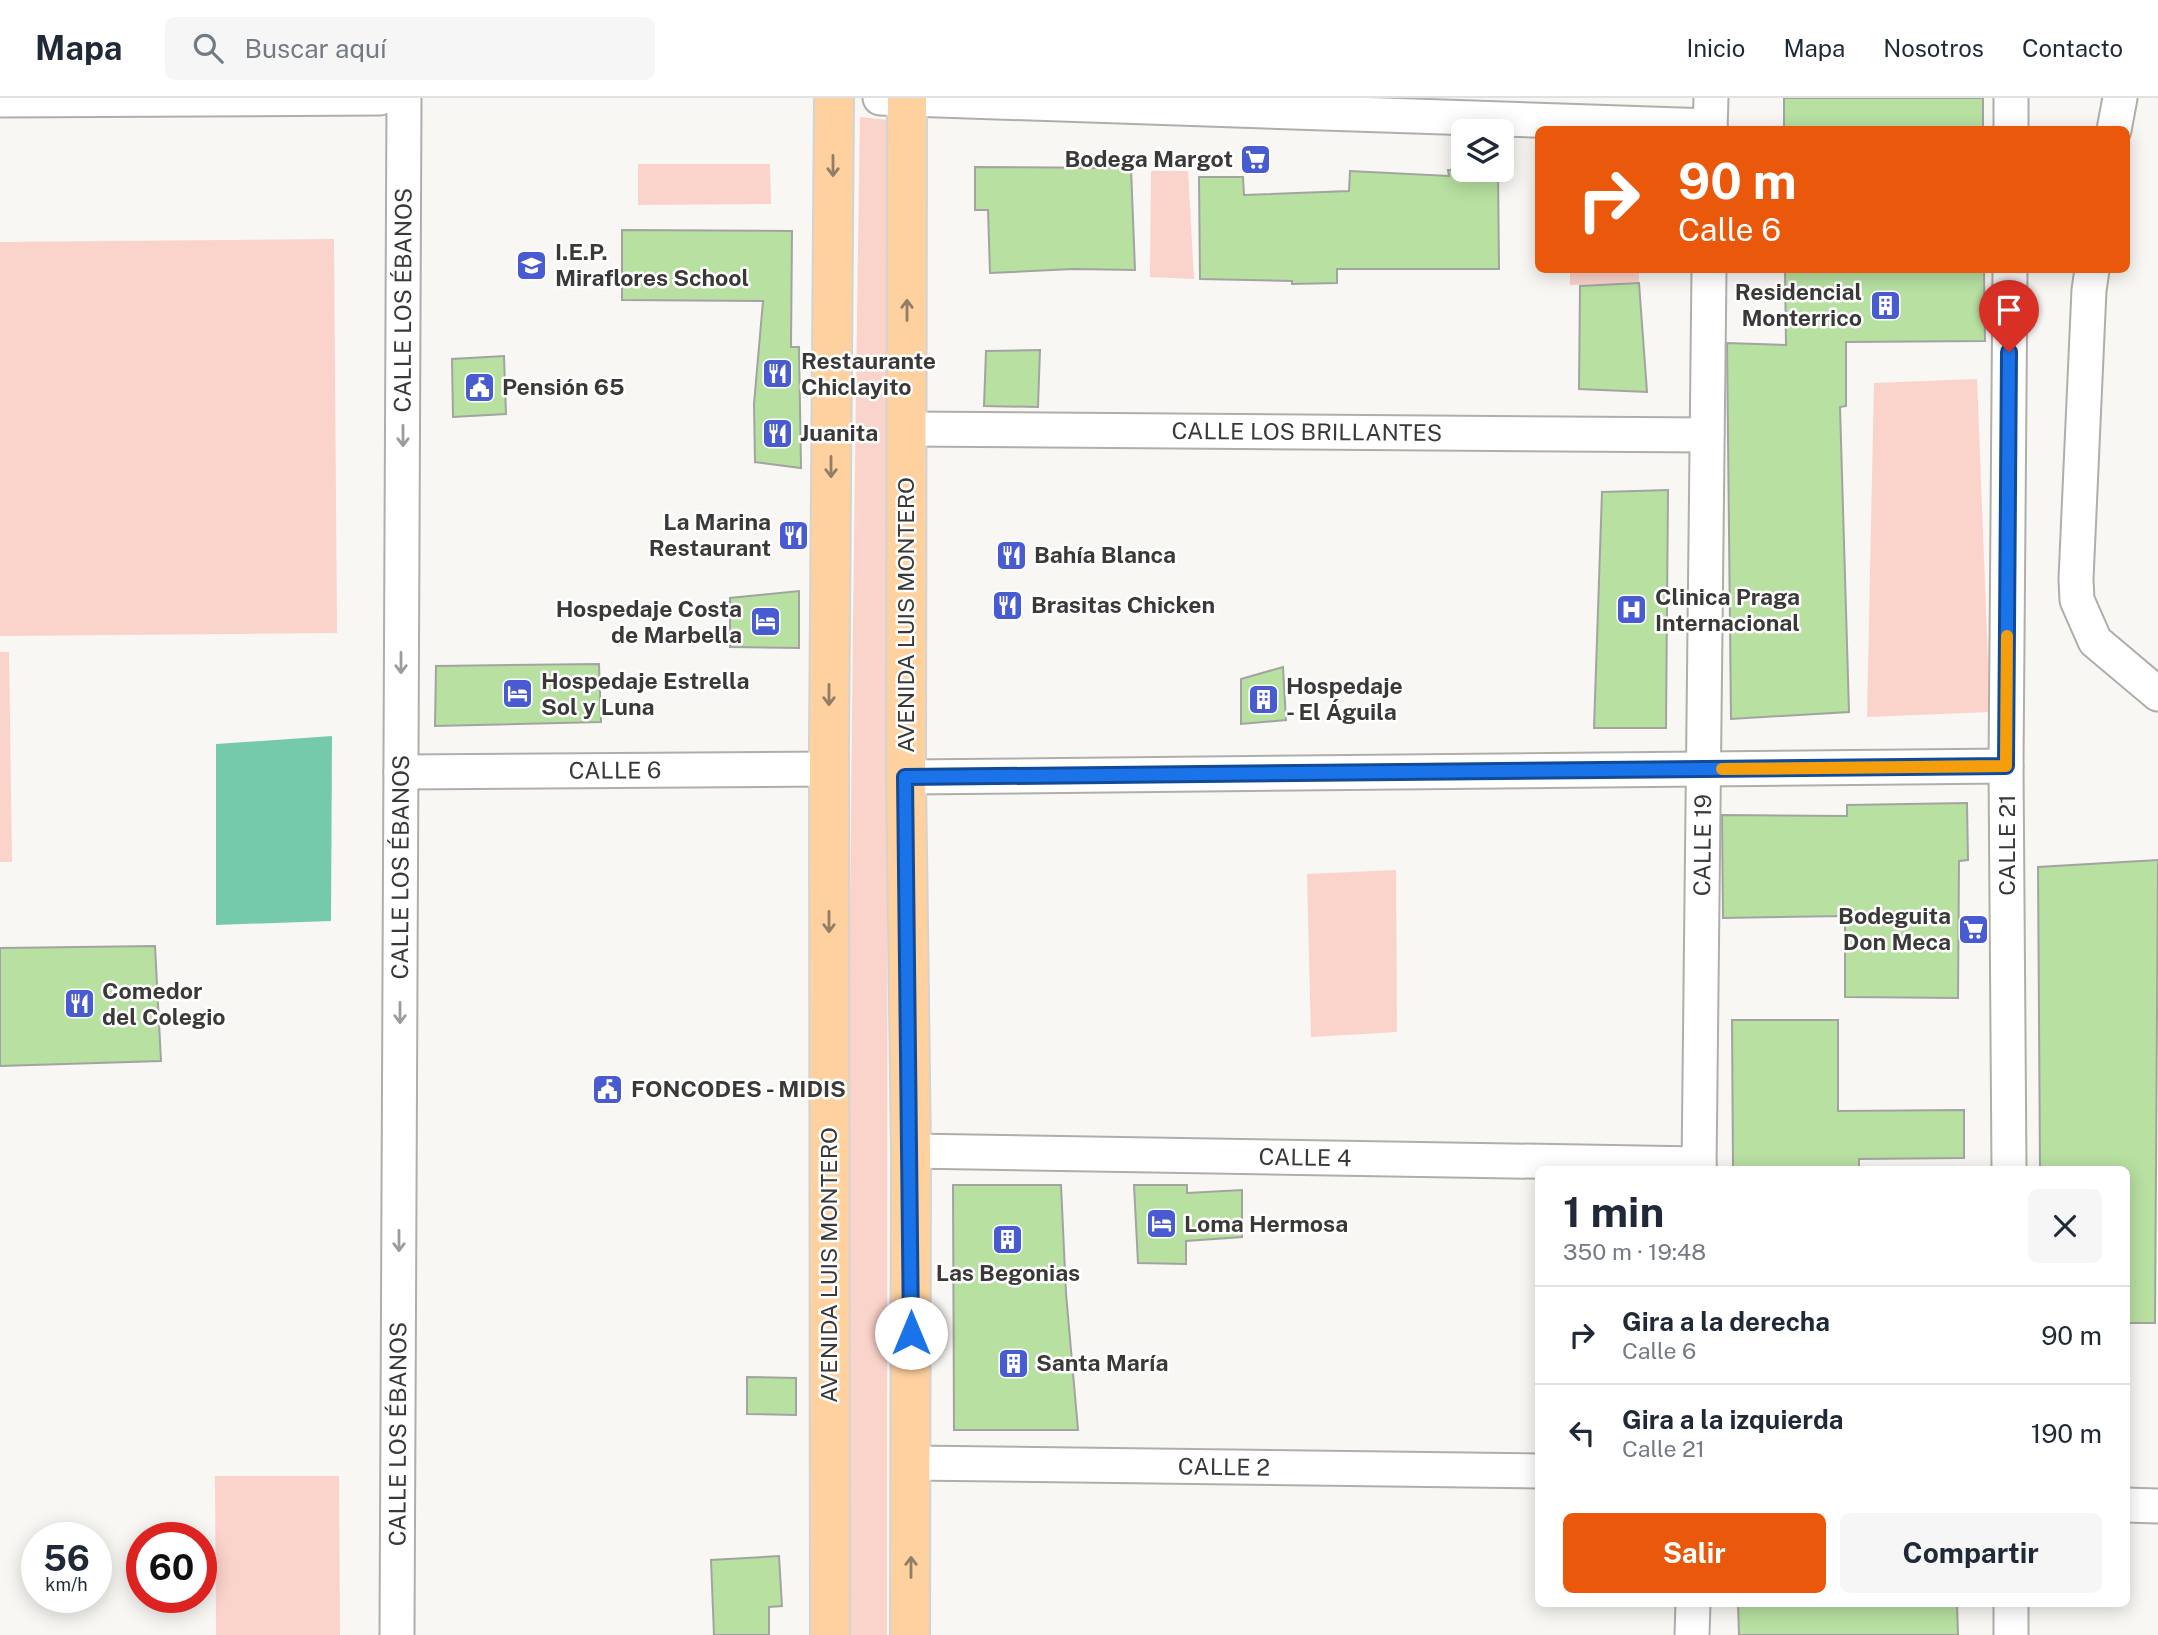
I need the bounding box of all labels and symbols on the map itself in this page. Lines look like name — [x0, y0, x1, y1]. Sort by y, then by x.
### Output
supermarket icon: Bodega Margot — [1239, 142, 1273, 176]
place label: Bodega Margot — [1064, 145, 1233, 172]
one-way arrow — [826, 154, 840, 177]
street label: CALLE LOS ÉBANOS — [389, 188, 417, 412]
place label: I.E.P. Miraflores School — [555, 238, 749, 291]
school or university icon: I.E.P. Miraflores School — [515, 248, 549, 282]
place label: Residencial Monterrico — [1735, 278, 1862, 331]
pin — [1979, 280, 2039, 352]
building icon: Residencial Monterrico — [1868, 288, 1902, 322]
one-way arrow — [900, 299, 914, 322]
place label: Restaurante Chiclayito — [801, 347, 936, 400]
restaurant icon: Restaurante Chiclayito — [761, 357, 795, 391]
public building icon: Pensión 65 — [462, 370, 496, 404]
place label: Pensión 65 — [502, 373, 624, 400]
restaurant icon: Juanita — [760, 416, 794, 450]
street label: CALLE LOS BRILLANTES — [1172, 417, 1442, 446]
place label: Juanita — [800, 419, 878, 446]
one-way arrow — [396, 424, 410, 447]
one-way arrow — [824, 455, 838, 478]
street label: AVENIDA LUIS MONTERO — [892, 477, 919, 753]
place label: La Marina Restaurant — [649, 508, 771, 561]
restaurant icon: La Marina Restaurant — [777, 518, 811, 552]
restaurant icon: Bahía Blanca — [994, 538, 1028, 572]
place label: Bahía Blanca — [1034, 541, 1176, 568]
place label: Clinica Praga Internacional — [1655, 583, 1800, 636]
restaurant icon: Brasitas Chicken — [991, 588, 1025, 622]
place label: Brasitas Chicken — [1031, 591, 1215, 618]
hospital icon: Clinica Praga Internacional — [1615, 593, 1649, 627]
place label: Hospedaje Costa de Marbella — [556, 595, 742, 648]
hotel icon: Hospedaje Costa de Marbella — [748, 605, 782, 639]
one-way arrow — [395, 651, 408, 674]
place label: Hospedaje Estrella Sol y Luna — [541, 667, 750, 720]
place label: Hospedaje - El Águila — [1286, 672, 1403, 725]
hotel icon: Hospedaje Estrella Sol y Luna — [501, 677, 535, 711]
building icon: Hospedaje - El Águila — [1246, 682, 1280, 716]
one-way arrow — [822, 683, 836, 706]
street label: CALLE LOS ÉBANOS — [386, 755, 414, 979]
street label: CALLE 6 — [569, 756, 661, 784]
street label: CALLE 19 — [1688, 794, 1716, 896]
street label: CALLE 21 — [1993, 794, 2020, 896]
place label: Bodeguita Don Meca — [1838, 902, 1951, 955]
one-way arrow — [822, 910, 836, 933]
supermarket icon: Bodeguita Don Meca — [1957, 912, 1991, 946]
place label: Comedor del Colegio — [102, 977, 226, 1030]
restaurant icon: Comedor del Colegio — [62, 987, 96, 1021]
one-way arrow — [393, 1001, 407, 1024]
public building icon: FONCODES - MIDIS — [591, 1072, 625, 1106]
place label: FONCODES - MIDIS — [631, 1075, 846, 1102]
street label: AVENIDA LUIS MONTERO — [815, 1127, 842, 1403]
street label: CALLE 4 — [1258, 1143, 1352, 1171]
hotel icon: Loma Hermosa — [1144, 1207, 1178, 1241]
place label: Loma Hermosa — [1184, 1210, 1348, 1237]
building icon: Las Begonias — [991, 1222, 1025, 1256]
one-way arrow — [392, 1229, 406, 1252]
place label: Las Begonias — [936, 1259, 1080, 1286]
position arrow — [874, 1296, 948, 1370]
street label: CALLE LOS ÉBANOS — [383, 1322, 411, 1546]
building icon: Santa María — [996, 1346, 1030, 1380]
place label: Santa María — [1036, 1349, 1168, 1376]
street label: CALLE 2 — [1178, 1452, 1270, 1481]
speed limit sign: 60 — [126, 1522, 217, 1613]
one-way arrow — [904, 1556, 918, 1579]

